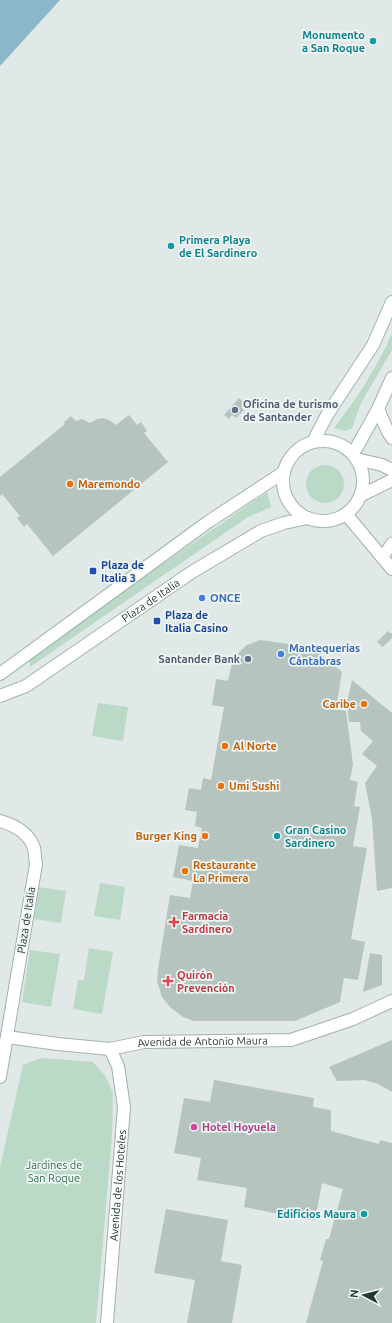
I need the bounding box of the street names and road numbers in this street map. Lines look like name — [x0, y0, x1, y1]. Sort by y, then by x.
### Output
street label: Plaza de Italia — [119, 576, 182, 624]
street label: Plaza de Italia — [15, 886, 37, 954]
street label: Avenida de Antonio Maura — [136, 1034, 268, 1049]
street label: Avenida de los Hoteles — [107, 1129, 128, 1242]

